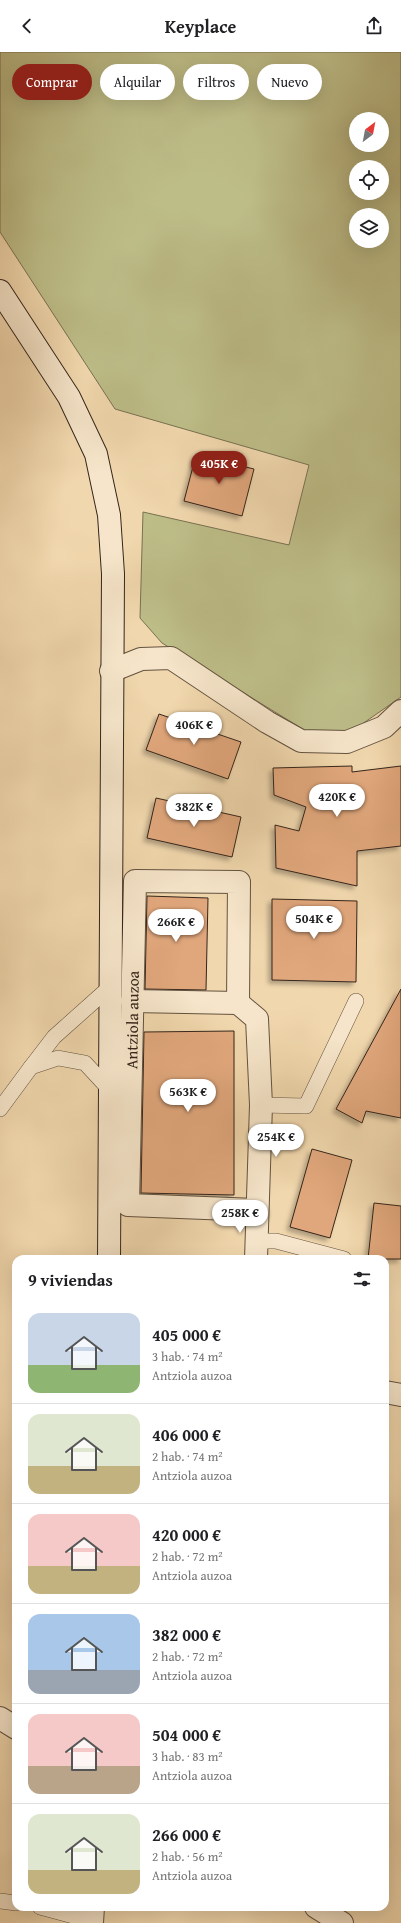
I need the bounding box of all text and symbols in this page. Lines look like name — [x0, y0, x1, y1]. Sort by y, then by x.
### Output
text: Keyplace — [165, 13, 236, 40]
icon: back — [16, 15, 38, 37]
icon: share — [363, 15, 385, 37]
chip: Comprar — [12, 64, 92, 100]
chip: Alquilar — [100, 64, 175, 100]
chip: Filtros — [183, 64, 249, 100]
chip: Nuevo — [257, 64, 322, 100]
north arrow — [349, 112, 389, 152]
map controls — [349, 112, 389, 248]
button: locate — [349, 160, 389, 200]
button: layers — [349, 208, 389, 248]
pin: 405K € — [186, 451, 252, 485]
text: 405K € — [200, 454, 238, 473]
pin: 406K € — [161, 712, 227, 746]
text: 406K € — [175, 715, 213, 734]
pin: 420K € — [304, 784, 370, 818]
text: 420K € — [318, 787, 356, 806]
pin: 382K € — [161, 794, 227, 828]
text: 382K € — [175, 797, 213, 816]
pin: 504K € — [281, 906, 347, 940]
pin: 266K € — [143, 909, 209, 943]
text: 504K € — [295, 909, 333, 928]
text: 266K € — [157, 912, 195, 931]
street label: Antziola auzoa — [119, 970, 145, 1069]
pin: 563K € — [155, 1079, 221, 1113]
text: 563K € — [169, 1082, 207, 1101]
pin: 254K € — [243, 1124, 309, 1158]
text: 254K € — [257, 1127, 295, 1146]
pin: 258K € — [207, 1200, 273, 1234]
text: 258K € — [221, 1203, 259, 1222]
text: 9 viviendas — [28, 1267, 113, 1292]
icon: filters — [351, 1268, 373, 1290]
text: 405 000 € — [152, 1322, 221, 1347]
icon: home — [60, 1329, 108, 1377]
text: 3 hab. · 74 m² — [152, 1347, 223, 1366]
text: Antziola auzoa — [152, 1366, 232, 1385]
text: 406 000 € — [152, 1422, 221, 1447]
icon: home — [60, 1430, 108, 1478]
text: 2 hab. · 74 m² — [152, 1447, 223, 1466]
text: Antziola auzoa — [152, 1466, 232, 1485]
text: 420 000 € — [152, 1522, 221, 1547]
icon: home — [60, 1530, 108, 1578]
text: 2 hab. · 72 m² — [152, 1547, 223, 1566]
text: Antziola auzoa — [152, 1566, 232, 1585]
text: 382 000 € — [152, 1622, 221, 1647]
icon: home — [60, 1630, 108, 1678]
text: 2 hab. · 72 m² — [152, 1647, 223, 1666]
text: Antziola auzoa — [152, 1666, 232, 1685]
text: 504 000 € — [152, 1722, 221, 1747]
icon: home — [60, 1730, 108, 1778]
text: 3 hab. · 83 m² — [152, 1747, 223, 1766]
text: Antziola auzoa — [152, 1766, 232, 1785]
text: 266 000 € — [152, 1822, 221, 1847]
icon: home — [60, 1830, 108, 1878]
text: 2 hab. · 56 m² — [152, 1847, 223, 1866]
text: Antziola auzoa — [152, 1866, 232, 1885]

